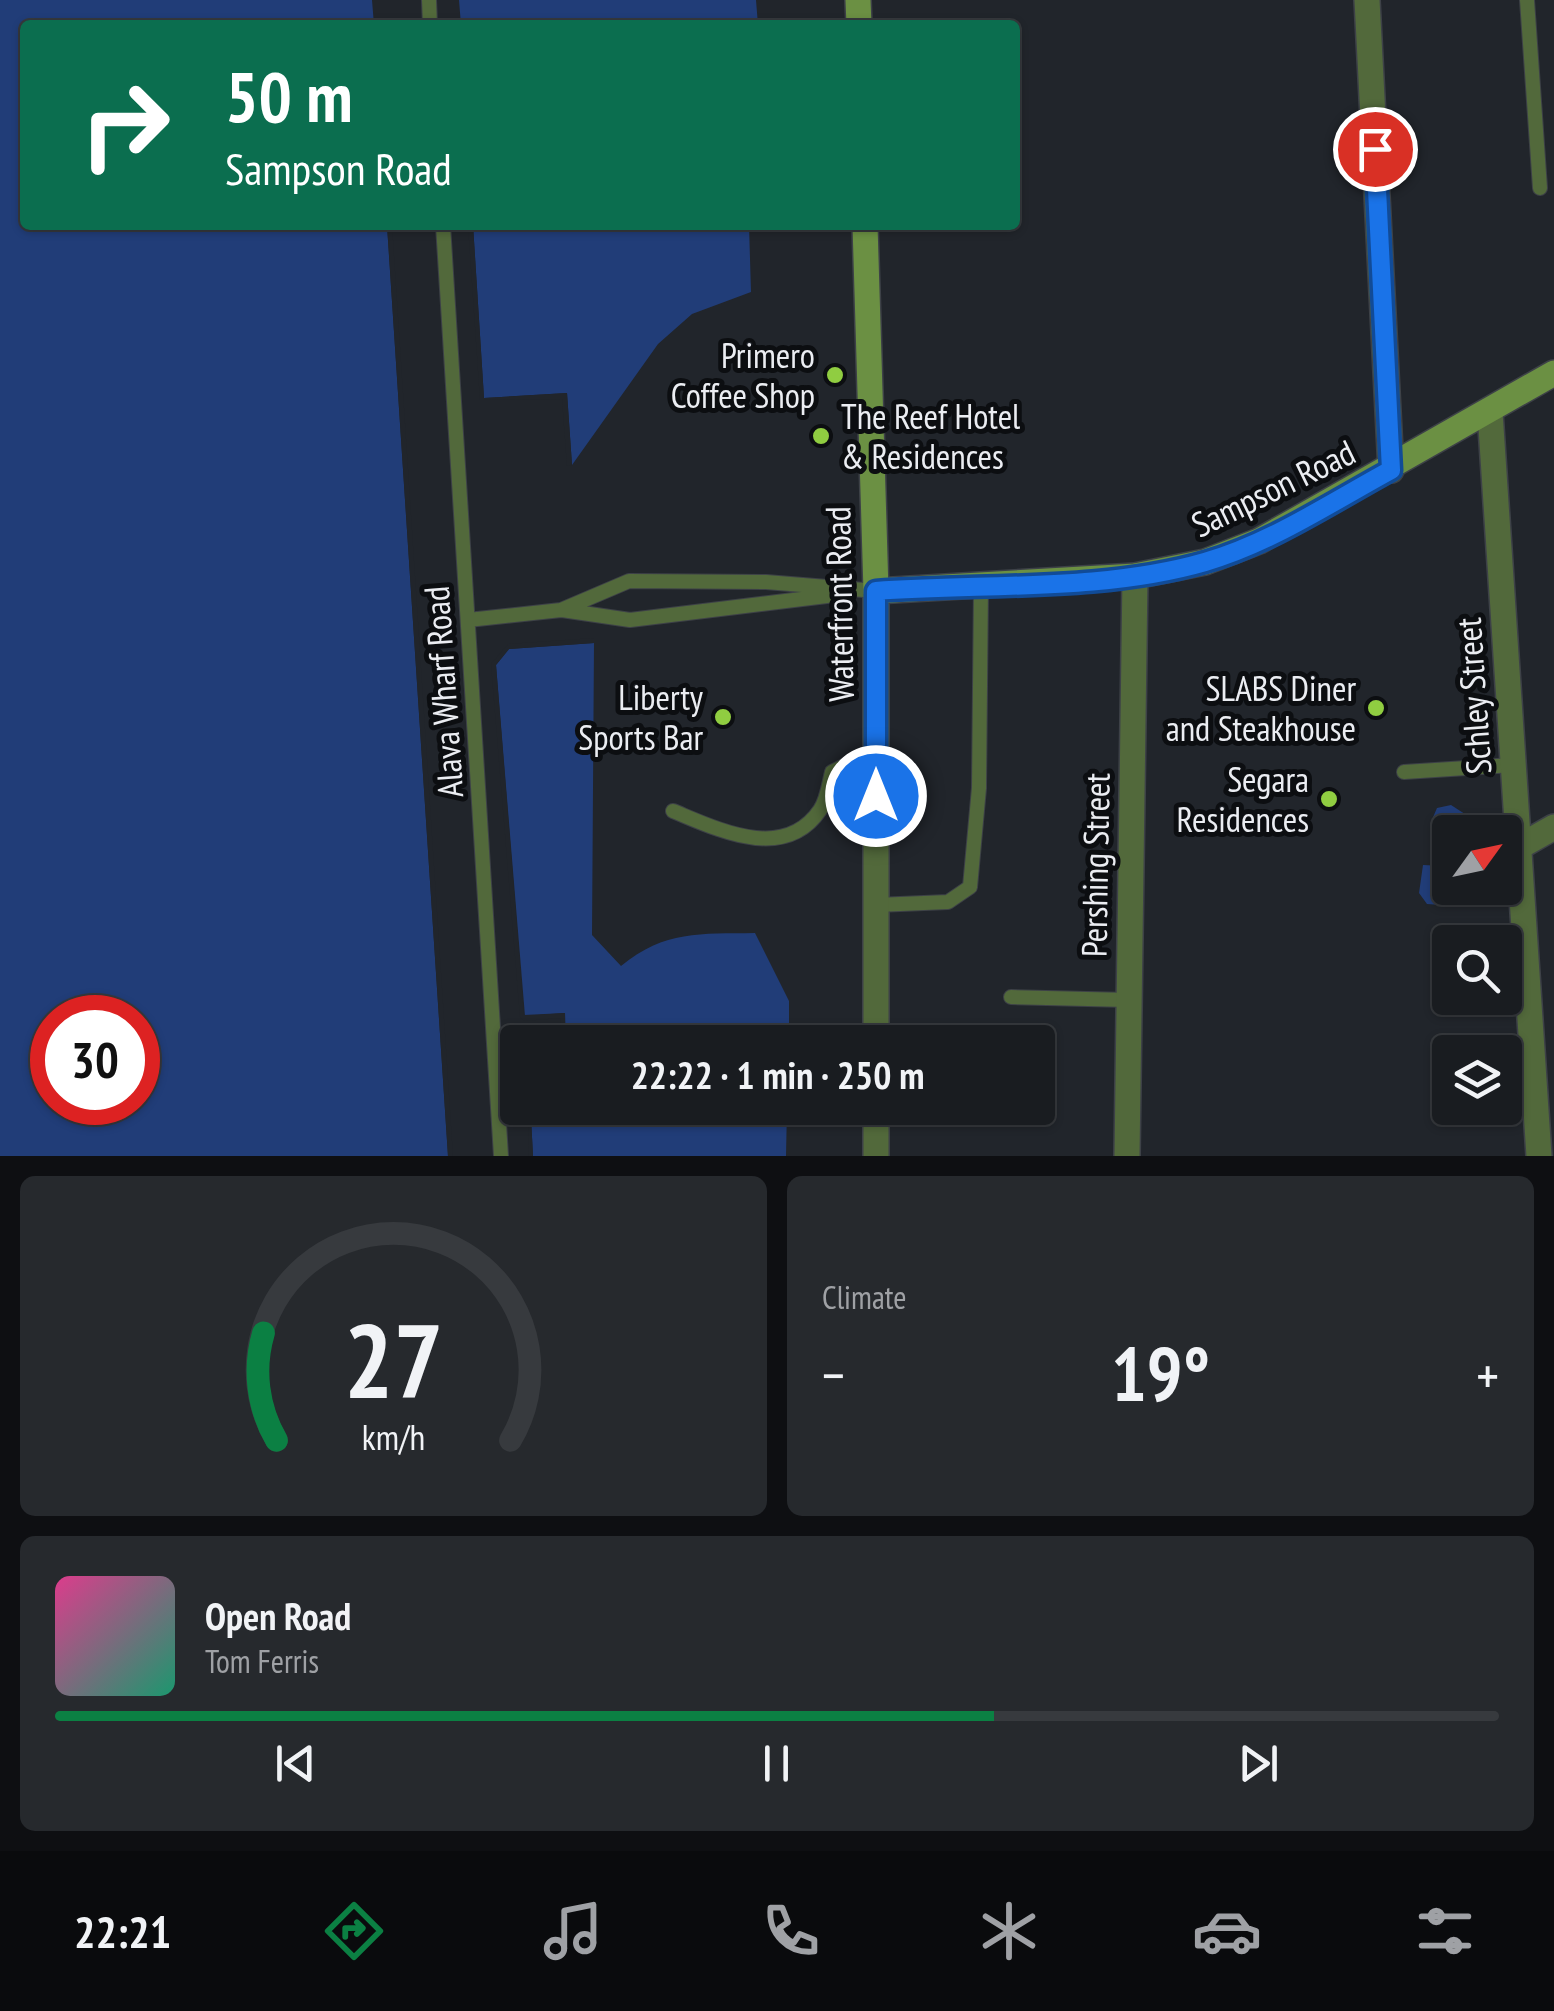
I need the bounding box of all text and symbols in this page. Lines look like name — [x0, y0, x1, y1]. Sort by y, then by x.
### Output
text: 50 m — [225, 51, 353, 141]
icon: right — [60, 60, 190, 190]
pin — [1333, 107, 1418, 192]
icon: arrive — [1348, 122, 1403, 177]
text: Sampson Road — [225, 139, 452, 197]
place label: Primero Coffee Shop — [671, 332, 815, 418]
marker: Primero Coffee Shop — [824, 364, 846, 386]
place label: The Reef Hotel & Residences — [841, 393, 1020, 479]
marker: The Reef Hotel & Residences — [810, 425, 832, 447]
street label: Sampson Road — [1184, 429, 1362, 547]
street label: Waterfront Road — [814, 506, 864, 702]
street label: Alava Wharf Road — [413, 585, 473, 799]
street label: Schley Street — [1445, 616, 1501, 776]
place label: SLABS Diner and Steakhouse — [1166, 665, 1356, 751]
place label: Liberty Sports Bar — [578, 674, 704, 760]
marker: SLABS Diner and Steakhouse — [1365, 697, 1387, 719]
marker: Liberty Sports Bar — [712, 706, 734, 728]
position arrow — [824, 744, 928, 848]
place label: Segara Residences — [1177, 756, 1309, 842]
street label: Pershing Street — [1070, 772, 1120, 957]
marker: Segara Residences — [1318, 788, 1340, 810]
north arrow — [1432, 815, 1522, 905]
map controls — [1432, 815, 1522, 1125]
button: search — [1432, 925, 1522, 1015]
speed limit sign: 30 — [30, 995, 160, 1125]
button: layers — [1432, 1035, 1522, 1125]
text: 22:22 · 1 min · 250 m — [631, 1050, 924, 1099]
text: Climate — [822, 1276, 906, 1318]
text: 27 — [344, 1292, 443, 1427]
text: 19° — [1111, 1325, 1210, 1422]
text: − — [822, 1339, 845, 1410]
text: + — [1476, 1339, 1499, 1410]
text: km/h — [362, 1414, 425, 1460]
text: Open Road — [205, 1591, 351, 1640]
text: Tom Ferris — [205, 1640, 319, 1682]
icon: previous — [268, 1736, 323, 1791]
icon: pause — [749, 1736, 804, 1791]
icon: next — [1231, 1736, 1286, 1791]
icon: directions — [319, 1896, 389, 1966]
icon: music — [538, 1896, 608, 1966]
icon: phone — [756, 1896, 826, 1966]
icon: climate — [974, 1896, 1044, 1966]
icon: car — [1192, 1896, 1262, 1966]
icon: filters — [1410, 1896, 1480, 1966]
text: 22:21 — [74, 1902, 171, 1960]

